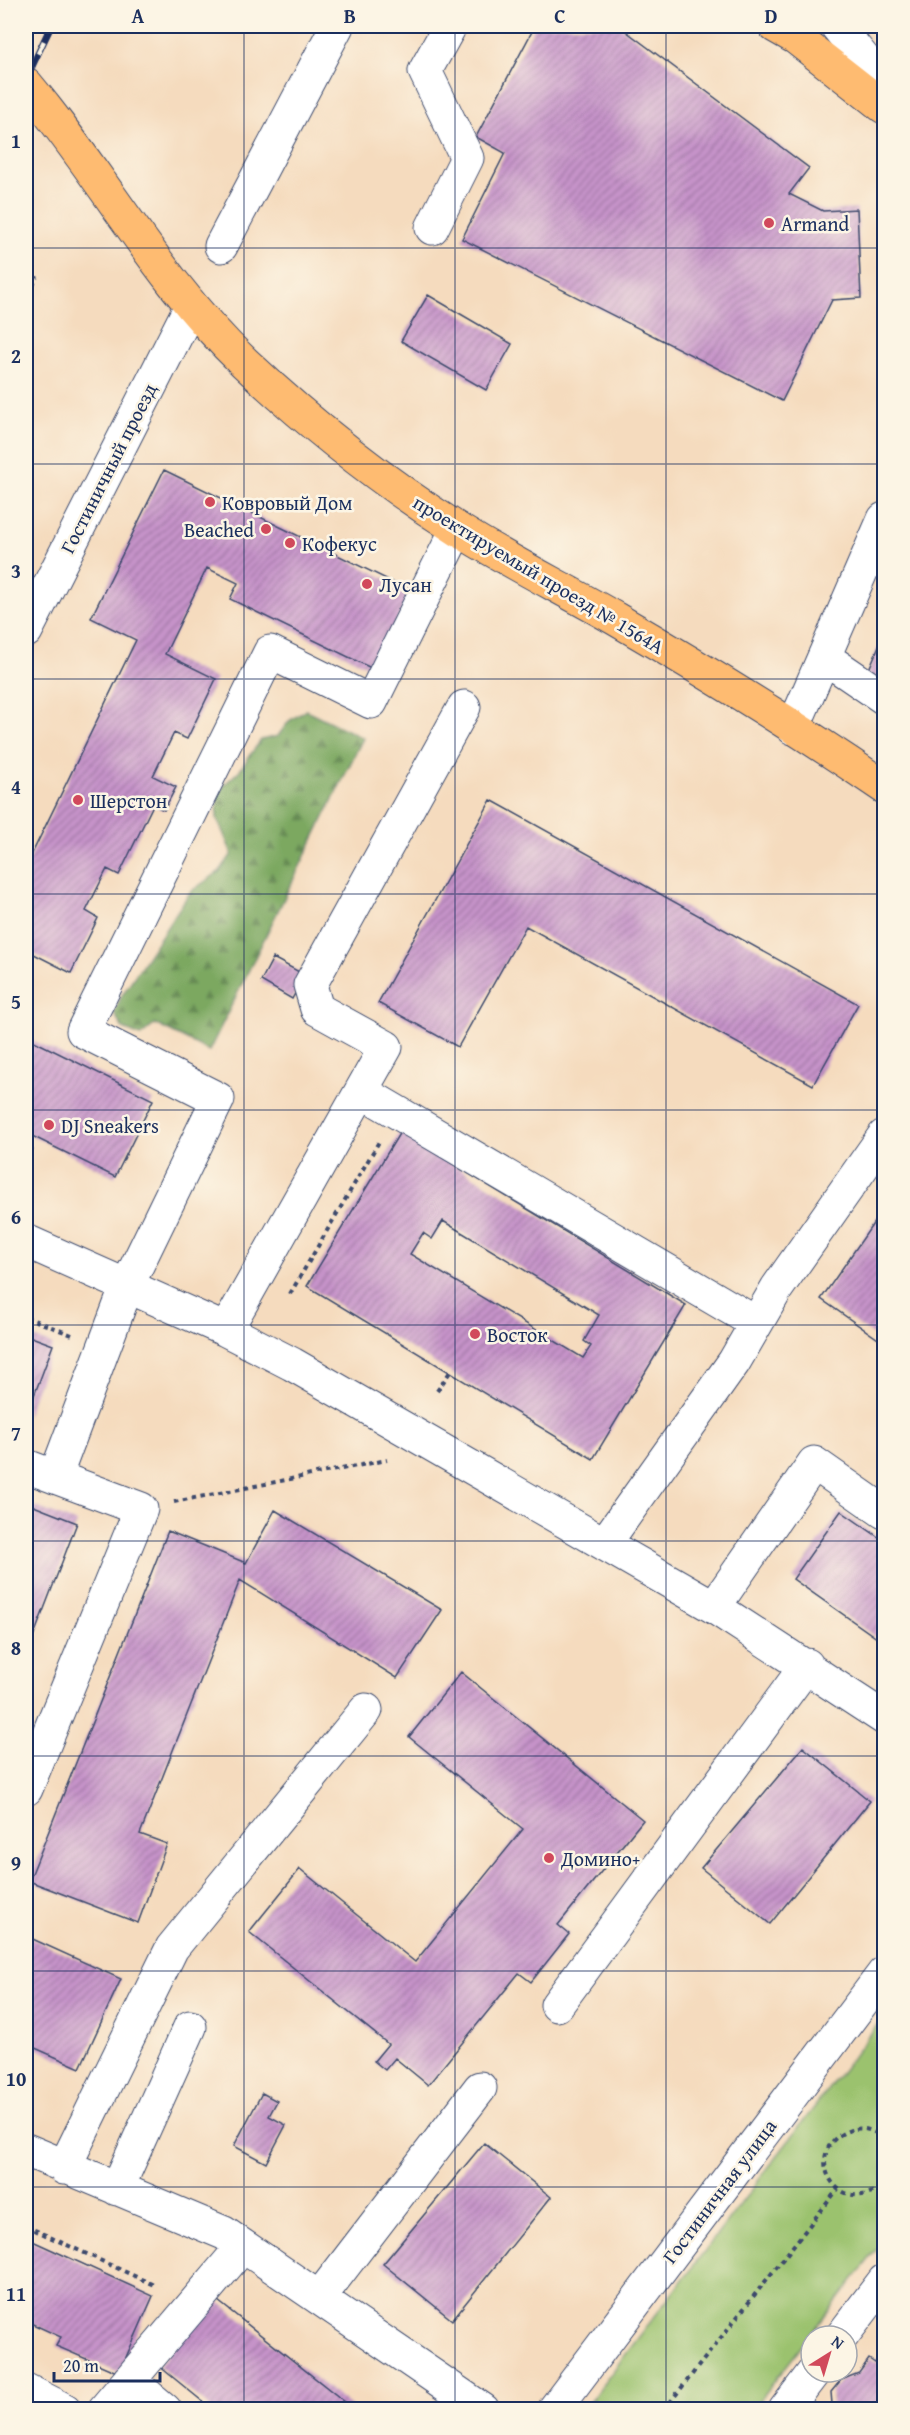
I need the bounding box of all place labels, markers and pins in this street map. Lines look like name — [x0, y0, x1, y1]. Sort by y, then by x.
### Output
place label: Armand — [781, 209, 849, 238]
marker: Armand — [762, 216, 776, 230]
place label: Ковровый Дом — [222, 488, 353, 517]
marker: Ковровый Дом — [203, 495, 217, 509]
place label: Beached — [184, 515, 254, 544]
marker: Beached — [259, 522, 273, 536]
place label: Кофекус — [302, 529, 377, 558]
marker: Кофекус — [283, 536, 297, 550]
place label: Лусан — [379, 570, 432, 599]
marker: Лусан — [360, 577, 374, 591]
place label: Шерстон — [90, 786, 168, 815]
marker: Шерстон — [71, 793, 85, 807]
place label: DJ Sneakers — [61, 1111, 159, 1140]
marker: DJ Sneakers — [42, 1118, 56, 1132]
place label: Восток — [487, 1320, 548, 1349]
marker: Восток — [468, 1327, 482, 1341]
place label: Домино+ — [560, 1844, 640, 1873]
marker: Домино+ — [542, 1851, 556, 1865]

